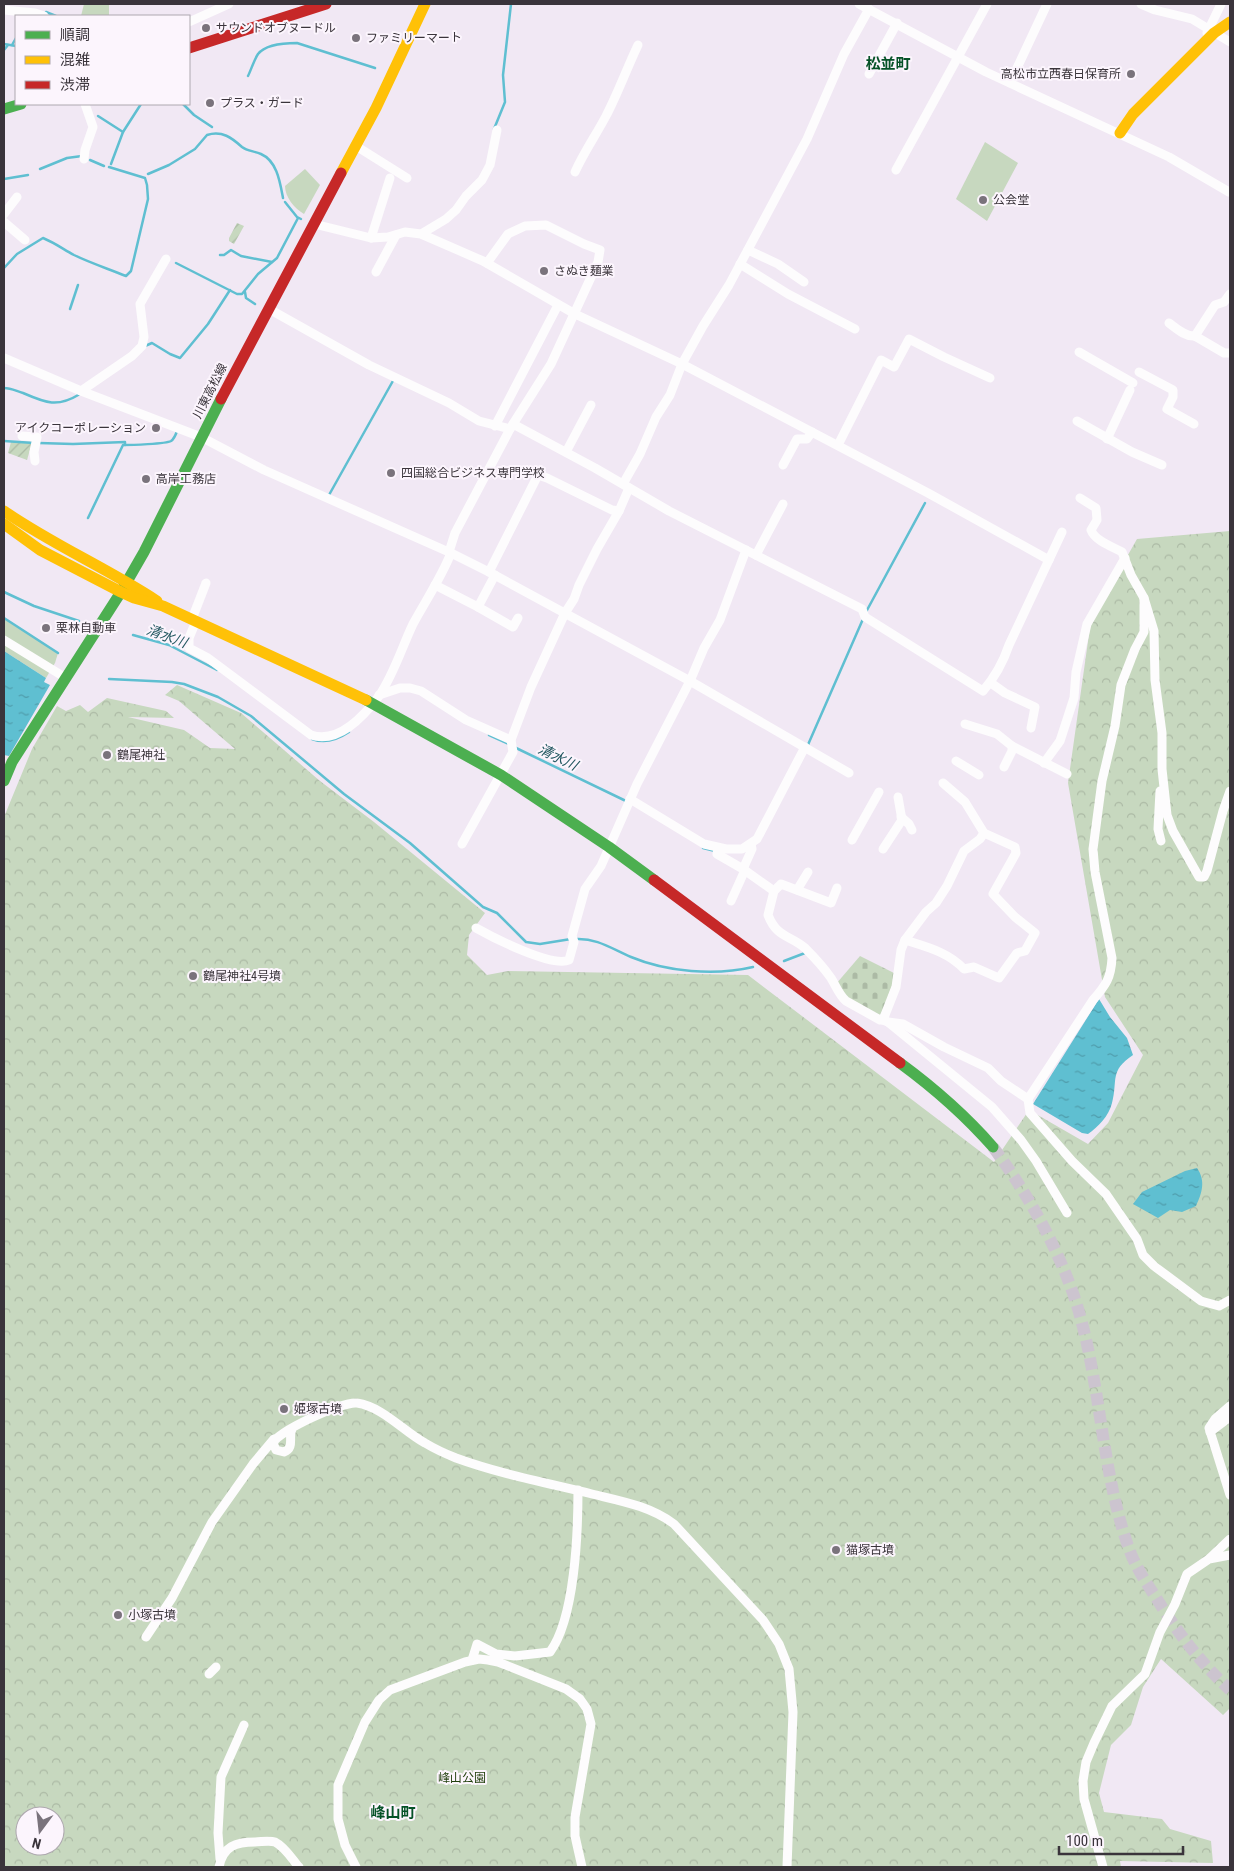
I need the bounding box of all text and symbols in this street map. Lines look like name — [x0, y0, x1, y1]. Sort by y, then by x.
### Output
legend — [15, 15, 190, 105]
place label: サウンドオブヌードル — [216, 21, 336, 35]
marker: サウンドオブヌードル — [200, 22, 212, 34]
text: 順調 — [60, 26, 90, 44]
place label: ファミリーマート — [366, 31, 462, 45]
marker: ファミリーマート — [350, 32, 362, 44]
text: 混雑 — [60, 51, 90, 69]
district label: 松並町 — [865, 55, 911, 73]
place label: 高松市立西春日保育所 — [1001, 67, 1121, 81]
marker: 高松市立西春日保育所 — [1125, 68, 1137, 80]
text: 渋滞 — [60, 76, 90, 94]
place label: プラス・ガード — [220, 96, 304, 110]
marker: プラス・ガード — [204, 97, 216, 109]
place label: 公会堂 — [993, 193, 1029, 207]
marker: 公会堂 — [977, 194, 989, 206]
place label: さぬき麺業 — [554, 264, 614, 278]
marker: さぬき麺業 — [538, 265, 550, 277]
street label: 川東高松線 — [190, 361, 230, 421]
place label: アイクコーポレーション — [15, 421, 146, 435]
marker: アイクコーポレーション — [150, 422, 162, 434]
place label: 四国総合ビジネス専門学校 — [401, 466, 545, 480]
marker: 四国総合ビジネス専門学校 — [385, 467, 397, 479]
place label: 高岸工務店 — [156, 472, 216, 486]
marker: 高岸工務店 — [140, 473, 152, 485]
place label: 栗林自動車 — [56, 621, 116, 635]
water label: 清水川 — [145, 621, 191, 651]
marker: 栗林自動車 — [40, 622, 52, 634]
water label: 清水川 — [536, 741, 582, 774]
place label: 鶴尾神社 — [117, 748, 165, 762]
marker: 鶴尾神社 — [101, 749, 113, 761]
place label: 鶴尾神社4号墳 — [203, 969, 281, 983]
marker: 鶴尾神社4号墳 — [187, 970, 199, 982]
place label: 姫塚古墳 — [294, 1402, 342, 1416]
marker: 姫塚古墳 — [278, 1403, 290, 1415]
place label: 猫塚古墳 — [846, 1543, 894, 1557]
marker: 猫塚古墳 — [830, 1544, 842, 1556]
place label: 小塚古墳 — [128, 1608, 176, 1622]
marker: 小塚古墳 — [112, 1609, 124, 1621]
park label: 峰山公園 — [438, 1771, 486, 1785]
district label: 峰山町 — [370, 1804, 416, 1822]
north arrow — [15, 1806, 65, 1856]
scale bar — [1059, 1824, 1183, 1856]
text: 100 m — [1066, 1832, 1103, 1850]
text: N — [30, 1835, 43, 1852]

